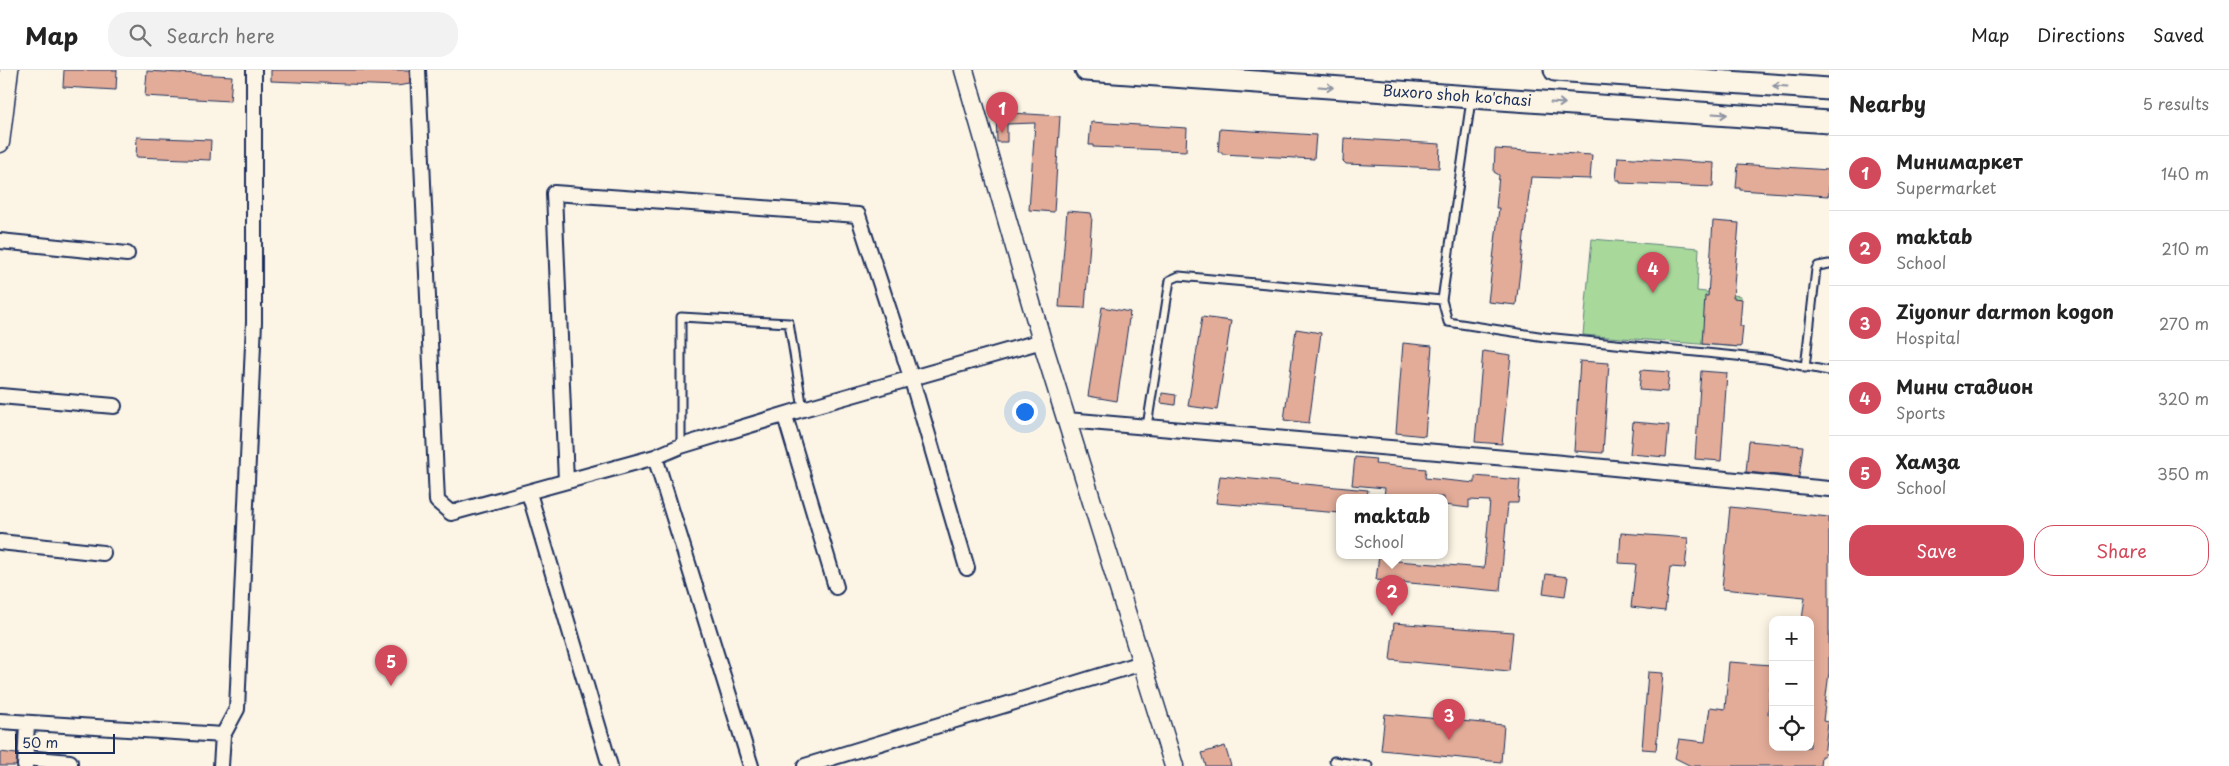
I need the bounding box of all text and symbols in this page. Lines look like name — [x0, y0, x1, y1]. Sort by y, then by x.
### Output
search box — [108, 12, 458, 57]
text: Map — [25, 17, 78, 53]
icon: search — [126, 21, 154, 49]
text: Search here — [166, 21, 275, 49]
text: Map — [1971, 21, 2009, 48]
text: Directions — [2037, 21, 2125, 48]
text: Saved — [2153, 21, 2204, 48]
street label: Buxoro shoh ko'chasi — [1382, 78, 1533, 111]
one-way arrow — [1773, 81, 1789, 90]
one-way arrow — [1318, 82, 1334, 91]
text: Nearby — [1849, 87, 1926, 119]
text: 5 results — [2142, 91, 2209, 115]
pin: 1 — [986, 92, 1018, 133]
one-way arrow — [1550, 98, 1566, 108]
one-way arrow — [1712, 110, 1728, 119]
text: Минимаркет — [1896, 147, 2023, 175]
text: 1 — [1861, 161, 1869, 185]
text: 140 m — [2161, 161, 2209, 185]
text: Supermarket — [1896, 175, 1996, 199]
text: maktab — [1896, 222, 1973, 250]
text: 2 — [1859, 236, 1871, 260]
text: 210 m — [2161, 236, 2209, 260]
text: School — [1896, 250, 1946, 274]
pin: 4 — [1637, 252, 1669, 293]
text: Ziyonur darmon kogon — [1896, 297, 2114, 325]
text: 3 — [1860, 311, 1870, 335]
text: 270 m — [2159, 311, 2209, 335]
text: Hospital — [1896, 325, 1960, 349]
text: Мини стадион — [1896, 372, 2033, 400]
text: 4 — [1860, 386, 1870, 410]
text: 320 m — [2158, 386, 2209, 410]
your location — [1012, 399, 1038, 425]
text: Sports — [1896, 400, 1945, 424]
text: Хамза — [1896, 447, 1960, 475]
text: 5 — [1860, 461, 1870, 485]
text: 350 m — [2157, 461, 2209, 485]
text: School — [1896, 475, 1946, 499]
popup — [1336, 494, 1448, 559]
text: maktab — [1354, 501, 1430, 529]
button: Save — [1849, 525, 2024, 576]
button: Share — [2034, 525, 2209, 576]
text: School — [1354, 529, 1404, 553]
pin: 2 — [1376, 575, 1408, 616]
map controls — [1769, 616, 1814, 751]
button: + — [1769, 616, 1814, 661]
pin: 5 — [375, 645, 407, 686]
button: − — [1769, 661, 1814, 706]
pin: 3 — [1433, 699, 1465, 740]
button: locate — [1769, 706, 1814, 751]
scale bar — [15, 731, 115, 754]
text: 50 m — [22, 732, 58, 753]

